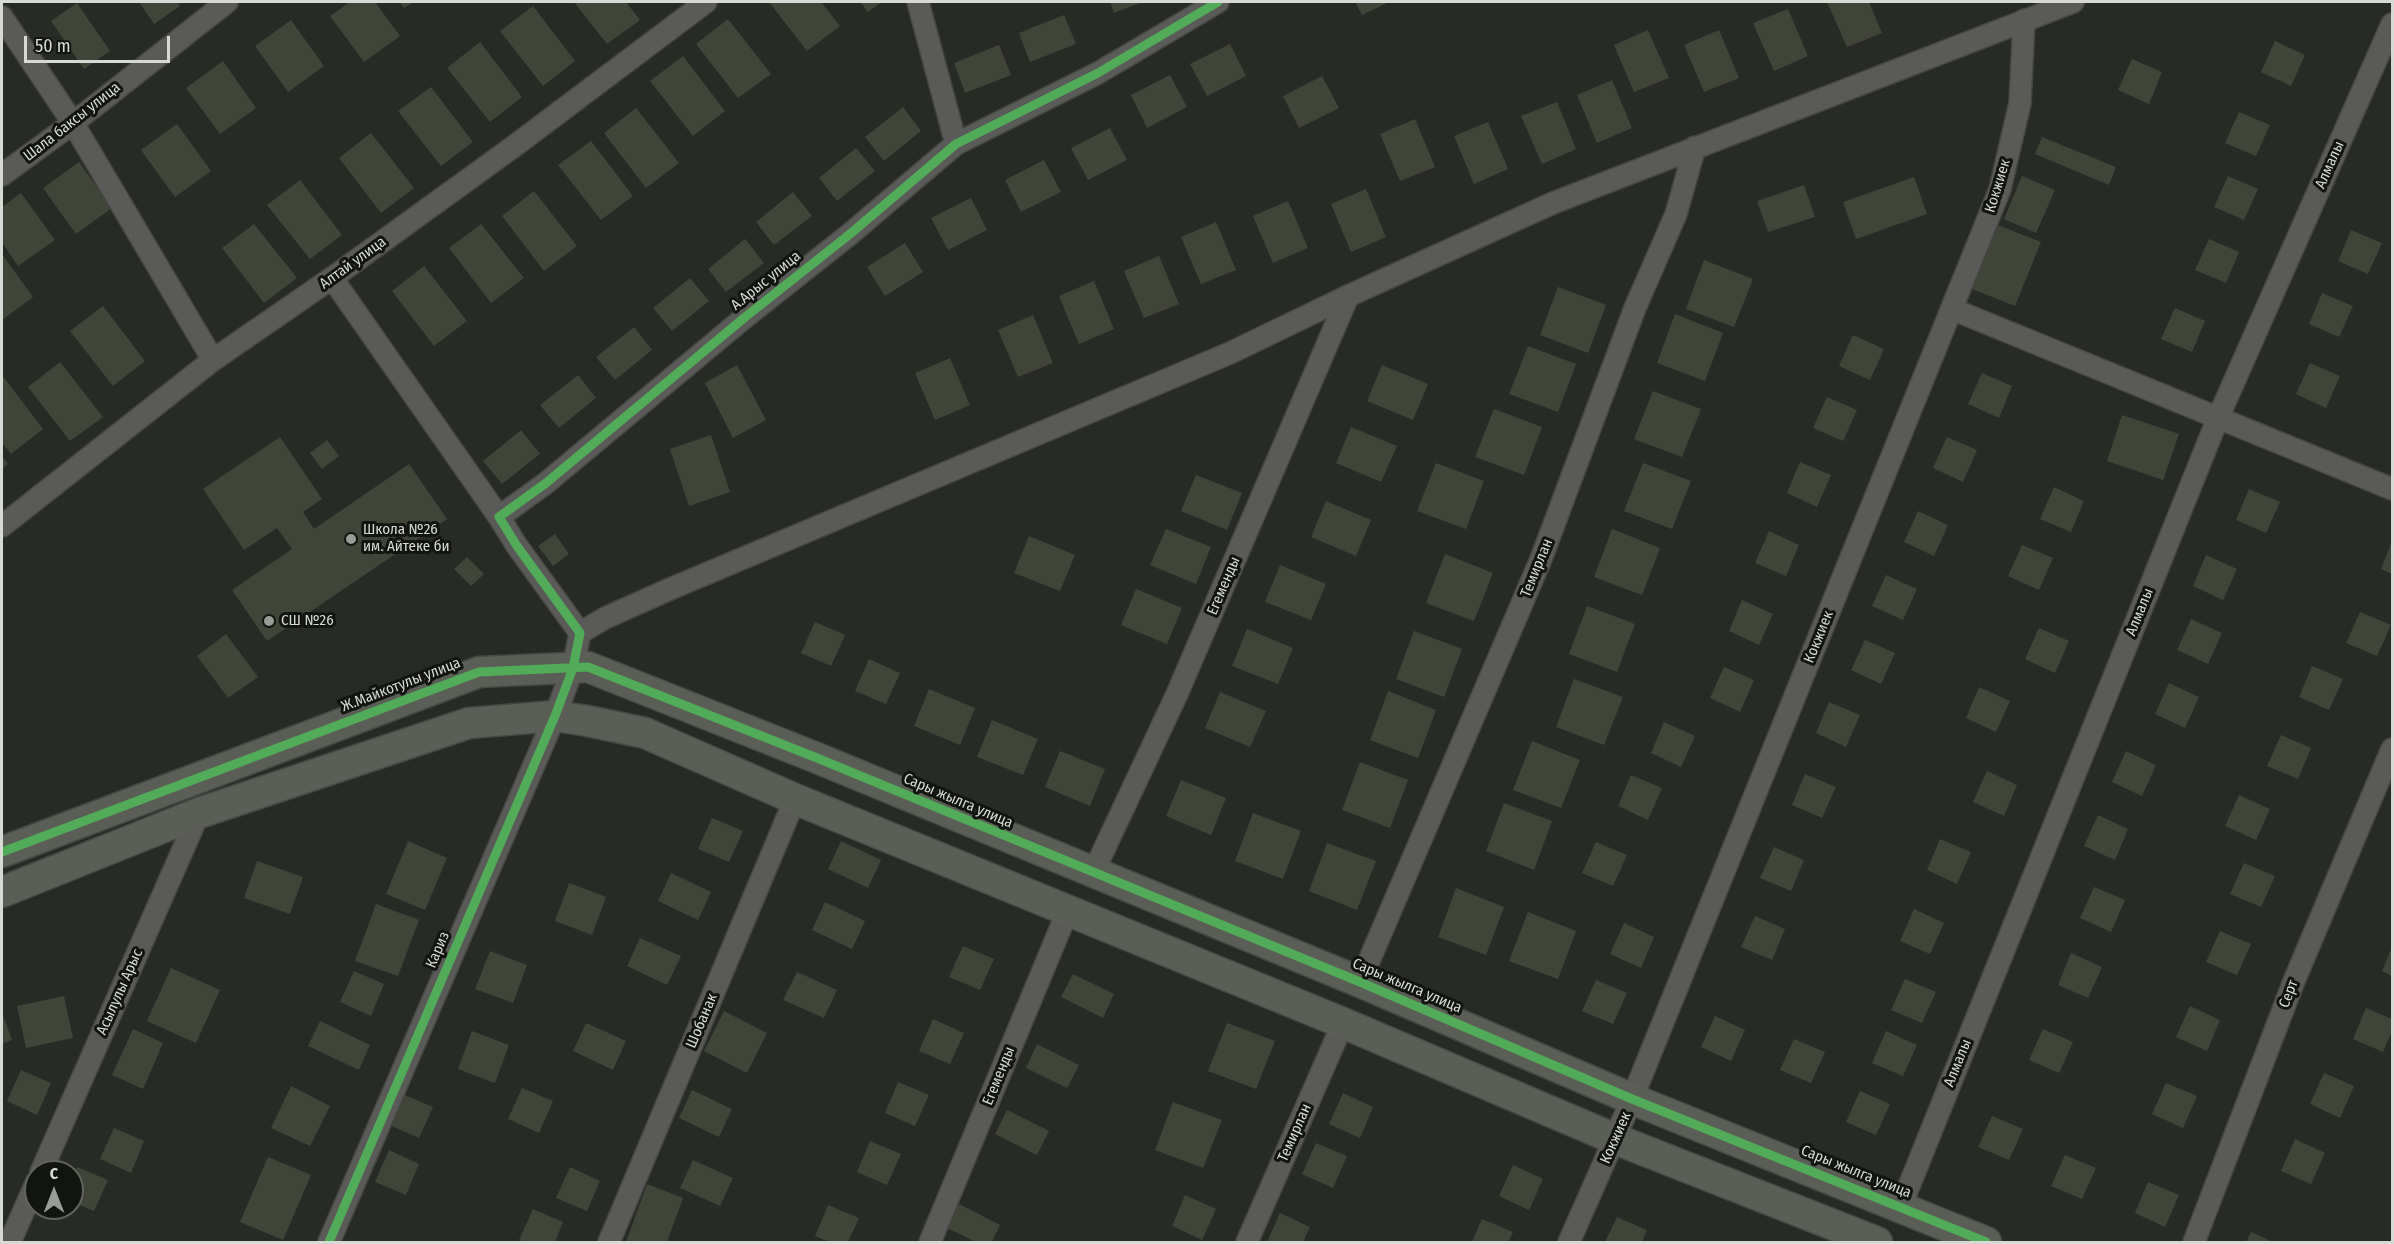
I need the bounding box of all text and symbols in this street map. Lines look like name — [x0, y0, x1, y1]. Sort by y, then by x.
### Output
scale bar — [27, 24, 172, 62]
text: 50 m — [35, 35, 71, 57]
street label: Шала баксы улица — [20, 79, 124, 165]
street label: Алмалы — [2312, 139, 2348, 191]
street label: Кокжиек — [1981, 157, 2015, 215]
street label: Алтай улица — [316, 233, 390, 293]
street label: А.Арыс улица — [727, 247, 805, 315]
place label: Школа №26 им. Айтеке би — [363, 521, 450, 556]
marker: Школа №26 им. Айтеке би — [344, 532, 358, 546]
street label: Темирлан — [1517, 536, 1557, 600]
street label: Егеменды — [1204, 554, 1244, 618]
street label: Алмалы — [2122, 586, 2158, 638]
street label: Кокжиек — [1800, 608, 1838, 666]
place label: СШ №26 — [281, 612, 334, 630]
marker: СШ №26 — [262, 614, 276, 628]
street label: Ж.Майкотулы улица — [339, 654, 463, 716]
street label: Сары жылга улица — [901, 770, 1015, 832]
street label: Кариз — [422, 929, 454, 971]
street label: Асылулы Арыс — [93, 946, 147, 1038]
street label: Сары жылга улица — [1350, 955, 1464, 1017]
street label: Серт — [2275, 977, 2303, 1011]
street label: Шобанак — [682, 991, 722, 1051]
street label: Алмалы — [1940, 1037, 1976, 1089]
street label: Егеменды — [979, 1044, 1019, 1108]
street label: Темирлан — [1274, 1101, 1316, 1165]
street label: Кокжиек — [1597, 1109, 1635, 1167]
street label: Сары жылга улица — [1798, 1142, 1914, 1202]
north arrow — [24, 1160, 84, 1220]
text: С — [50, 1164, 58, 1183]

